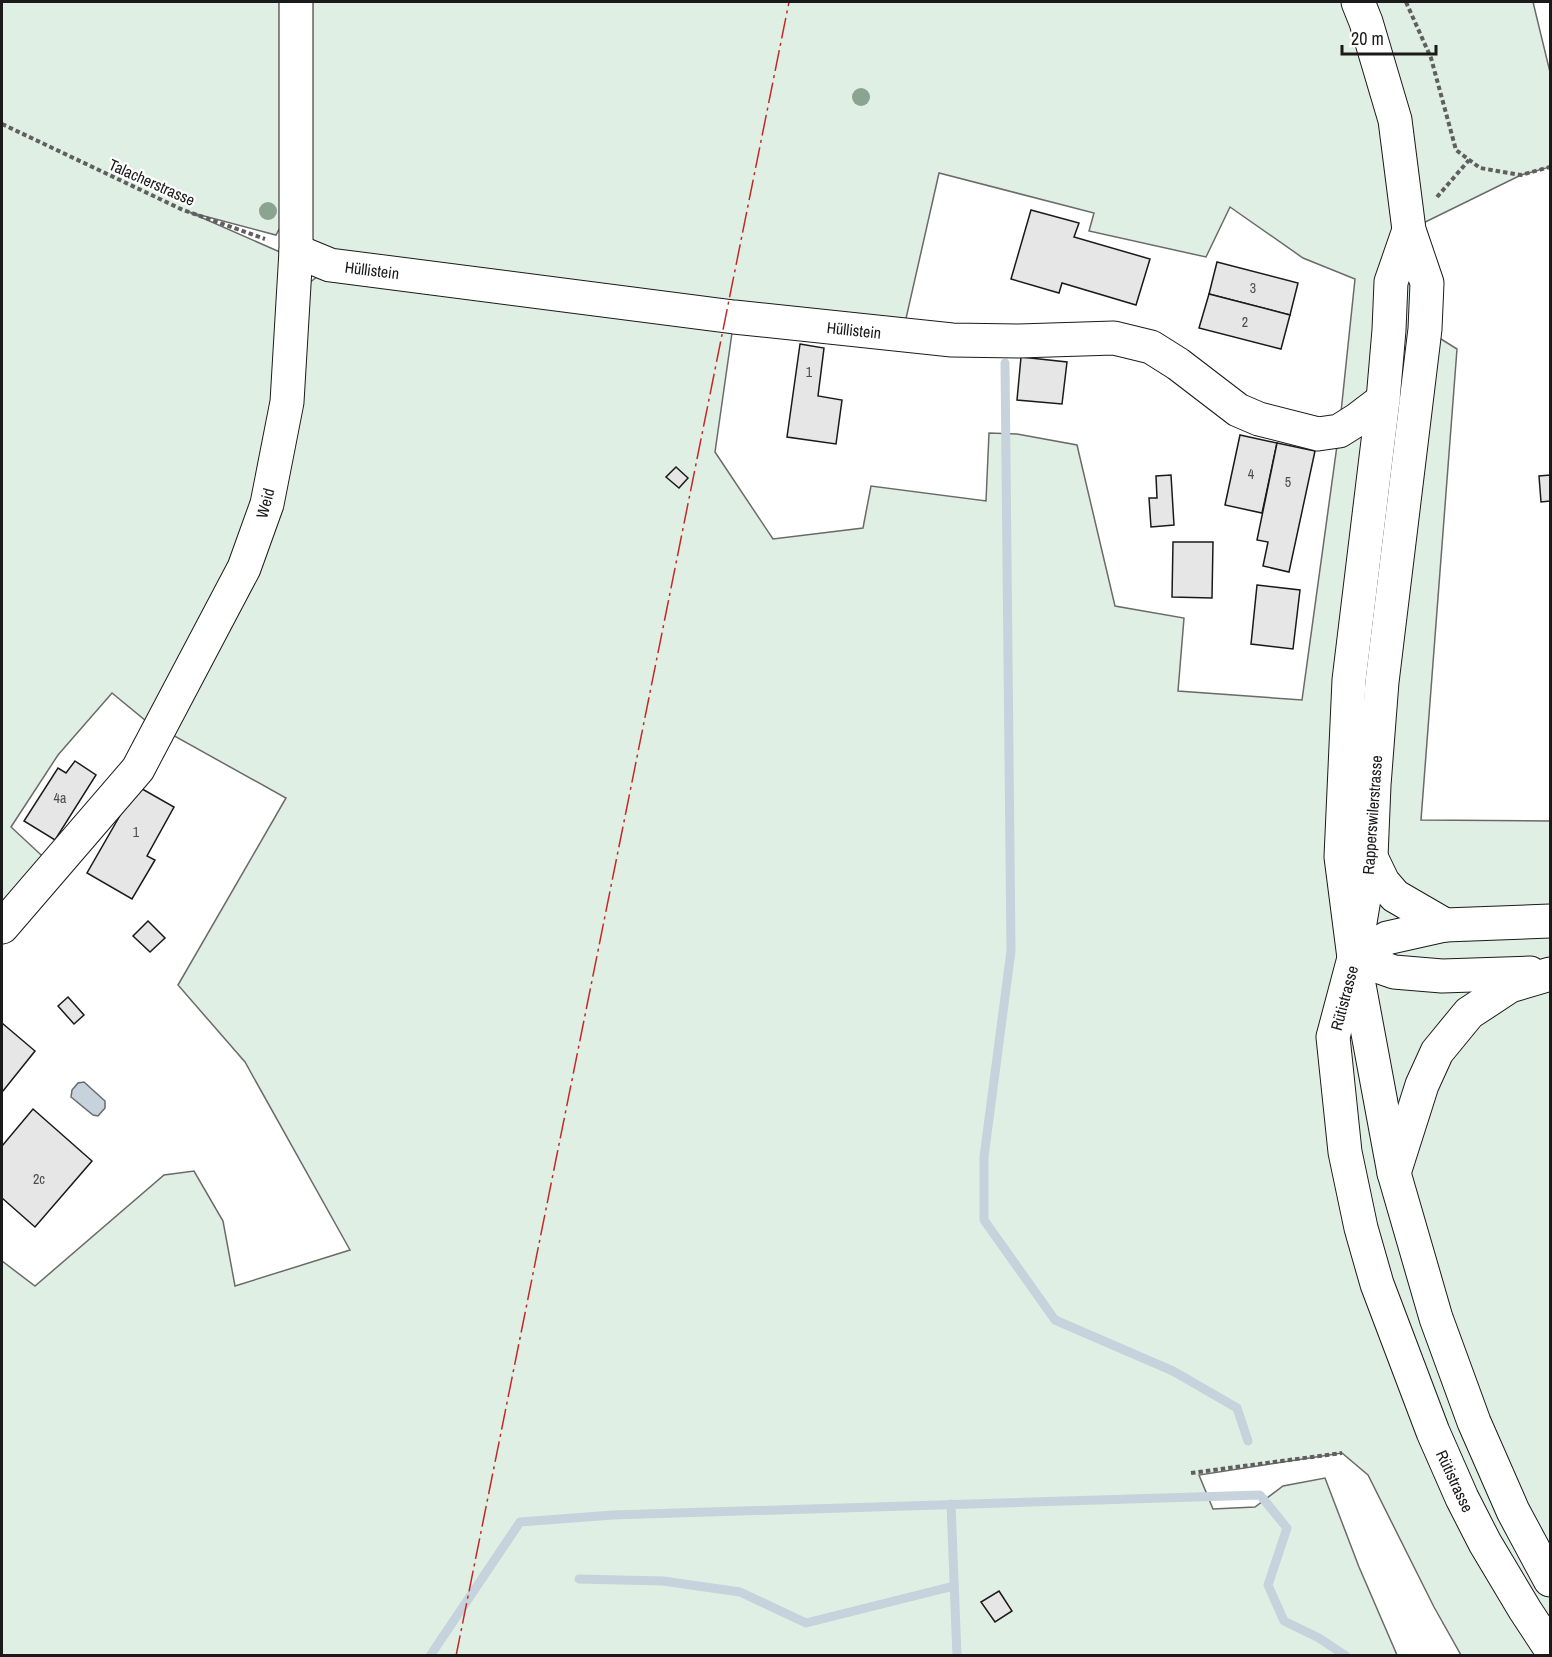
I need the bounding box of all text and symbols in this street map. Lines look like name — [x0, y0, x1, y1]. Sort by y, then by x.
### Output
scale bar — [1342, 18, 1436, 56]
text: 20 m — [1351, 26, 1384, 51]
street label: Talacherstrasse — [105, 153, 199, 211]
street label: Hüllistein — [344, 256, 400, 284]
house number: 3 — [1250, 279, 1256, 297]
house number: 2 — [1242, 313, 1248, 331]
street label: Hüllistein — [826, 316, 882, 344]
house number: 1 — [806, 363, 813, 381]
house number: 4 — [1248, 465, 1255, 483]
house number: 5 — [1285, 473, 1291, 491]
street label: Weid — [250, 485, 280, 521]
street label: Rapperswilerstrasse — [1357, 755, 1387, 875]
house number: 4a — [54, 789, 67, 807]
house number: 1 — [133, 823, 140, 841]
street label: Rütistrasse — [1325, 963, 1363, 1033]
house number: 2c — [33, 1170, 45, 1188]
street label: Rütistrasse — [1431, 1446, 1479, 1516]

